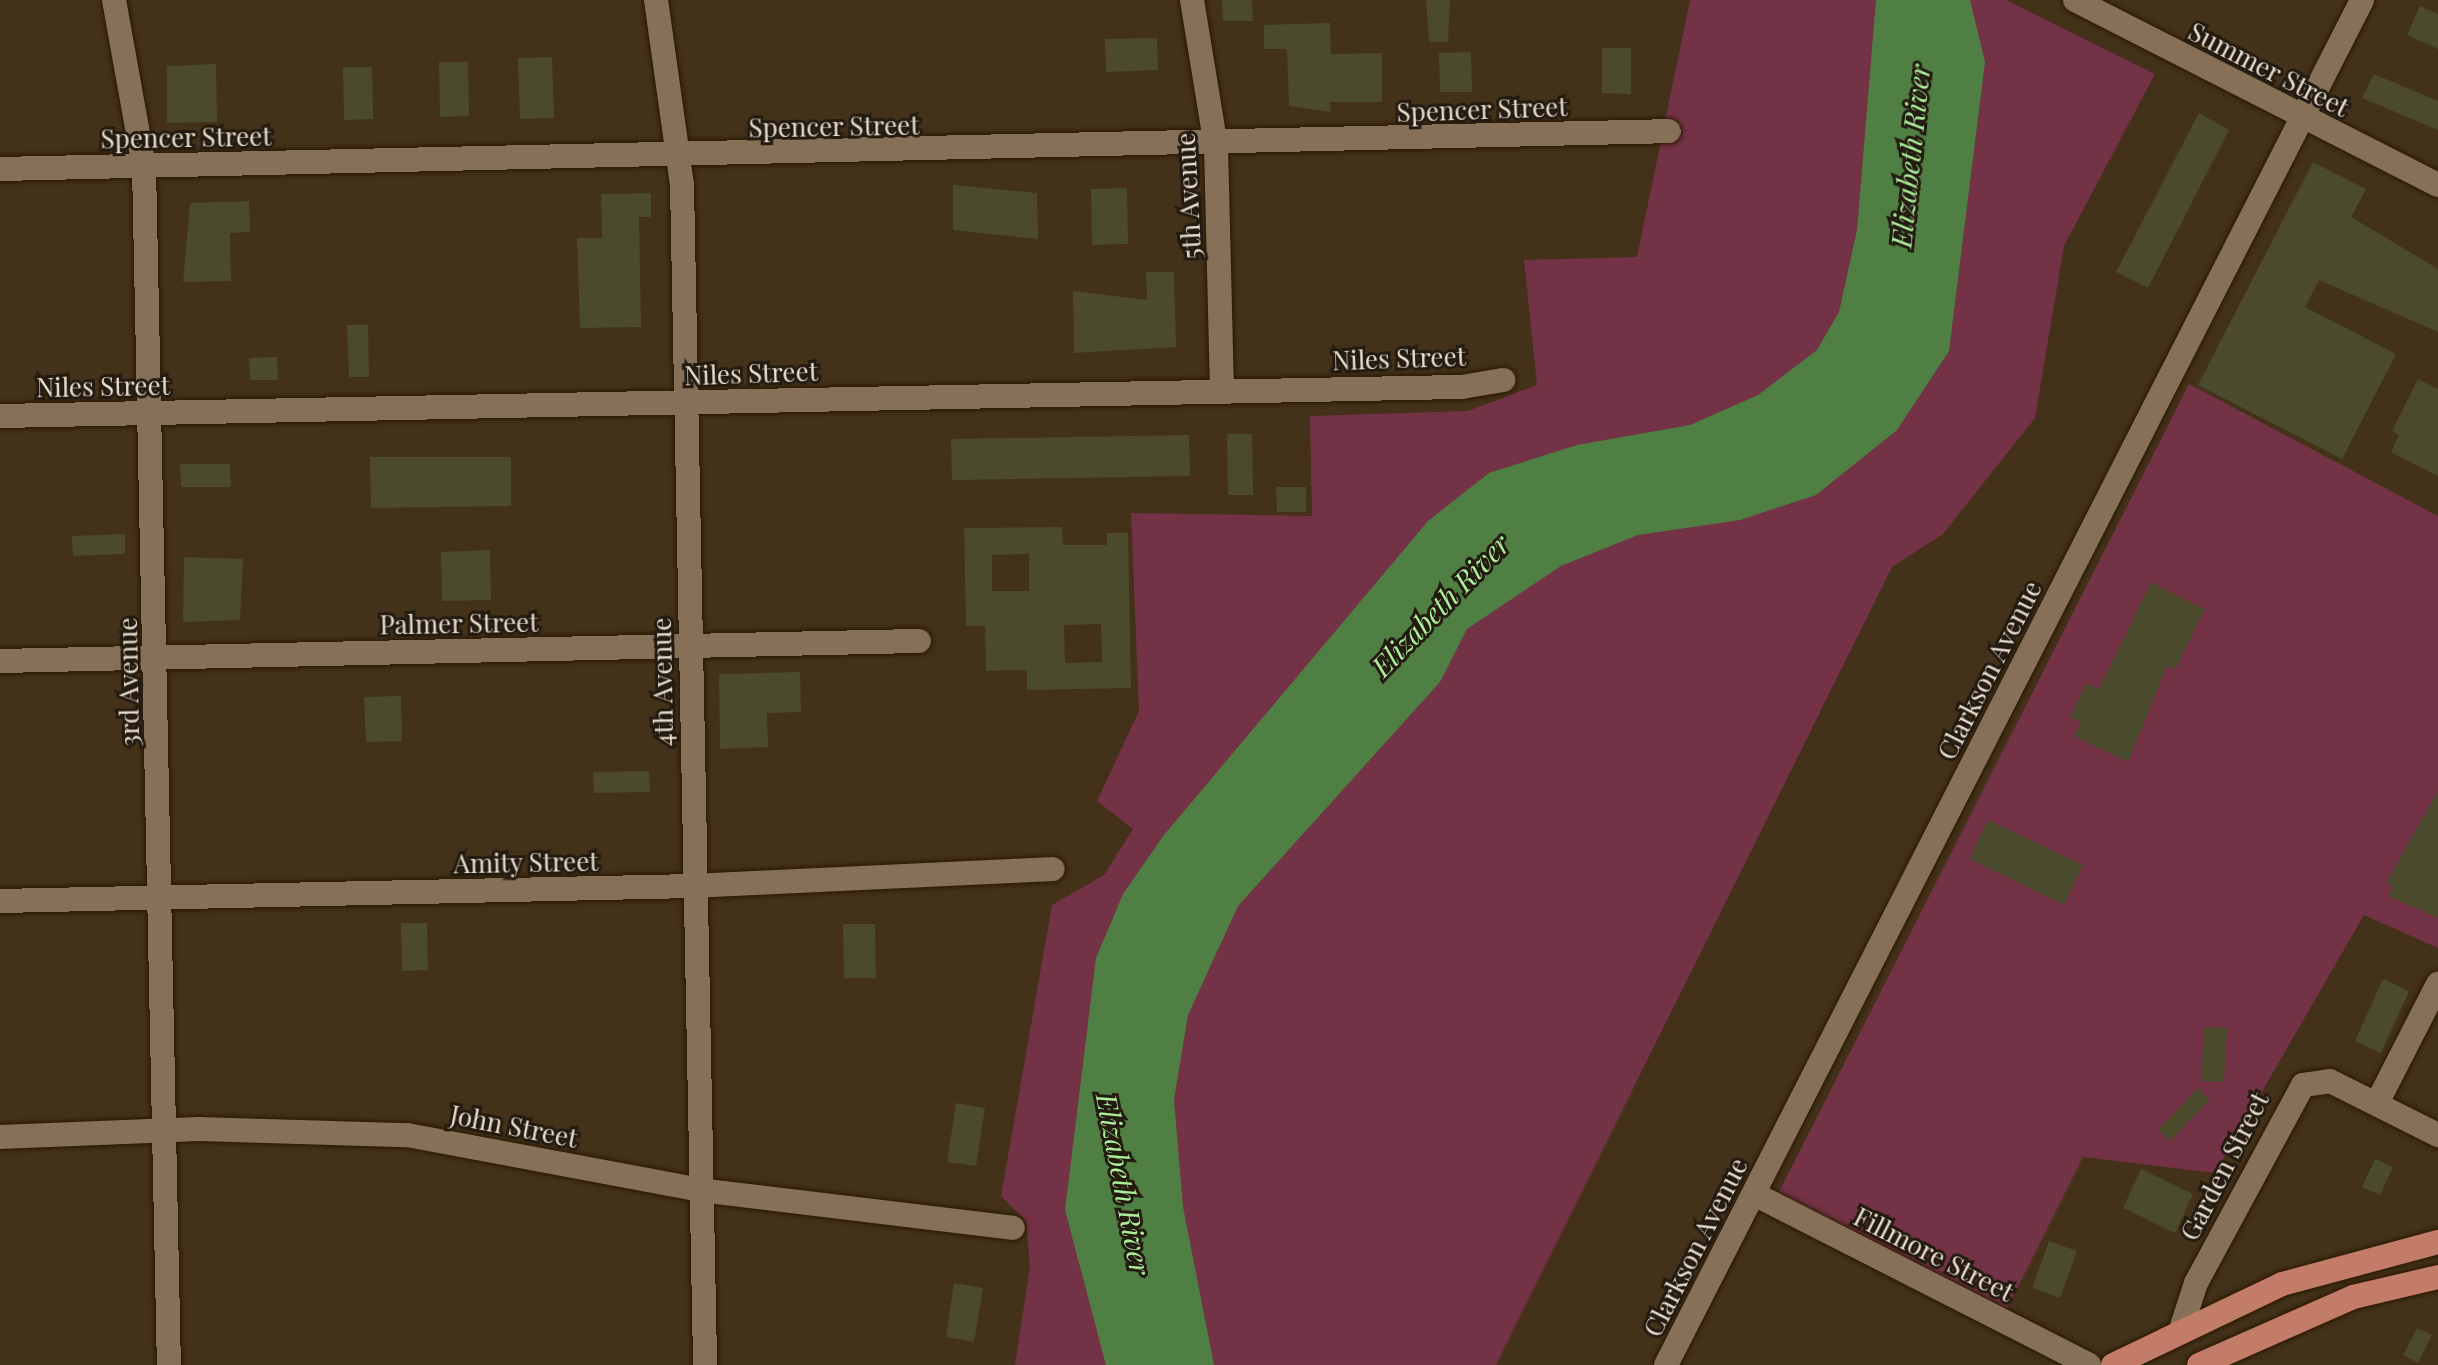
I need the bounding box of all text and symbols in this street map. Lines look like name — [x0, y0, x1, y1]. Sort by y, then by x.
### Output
street label: Summer Street — [2183, 15, 2355, 123]
water label: Elizabeth River — [1884, 63, 1936, 249]
street label: Spencer Street — [1396, 90, 1568, 128]
street label: Spencer Street — [748, 109, 920, 143]
street label: Spencer Street — [100, 120, 272, 154]
street label: 5th Avenue — [1169, 131, 1207, 261]
street label: Niles Street — [1332, 340, 1466, 376]
street label: Niles Street — [684, 355, 818, 391]
street label: Niles Street — [36, 369, 170, 403]
water label: Elizabeth River — [1364, 527, 1516, 683]
street label: Clarkson Avenue — [1930, 575, 2048, 765]
street label: Palmer Street — [379, 606, 539, 640]
street label: 3rd Avenue — [111, 617, 145, 747]
street label: 4th Avenue — [645, 617, 679, 747]
street label: Amity Street — [453, 845, 599, 879]
street label: Garden Street — [2173, 1087, 2275, 1245]
water label: Elizabeth River — [1090, 1091, 1158, 1277]
street label: John Street — [448, 1098, 580, 1154]
street label: Clarkson Avenue — [1636, 1152, 1754, 1342]
street label: Fillmore Street — [1849, 1200, 2019, 1308]

